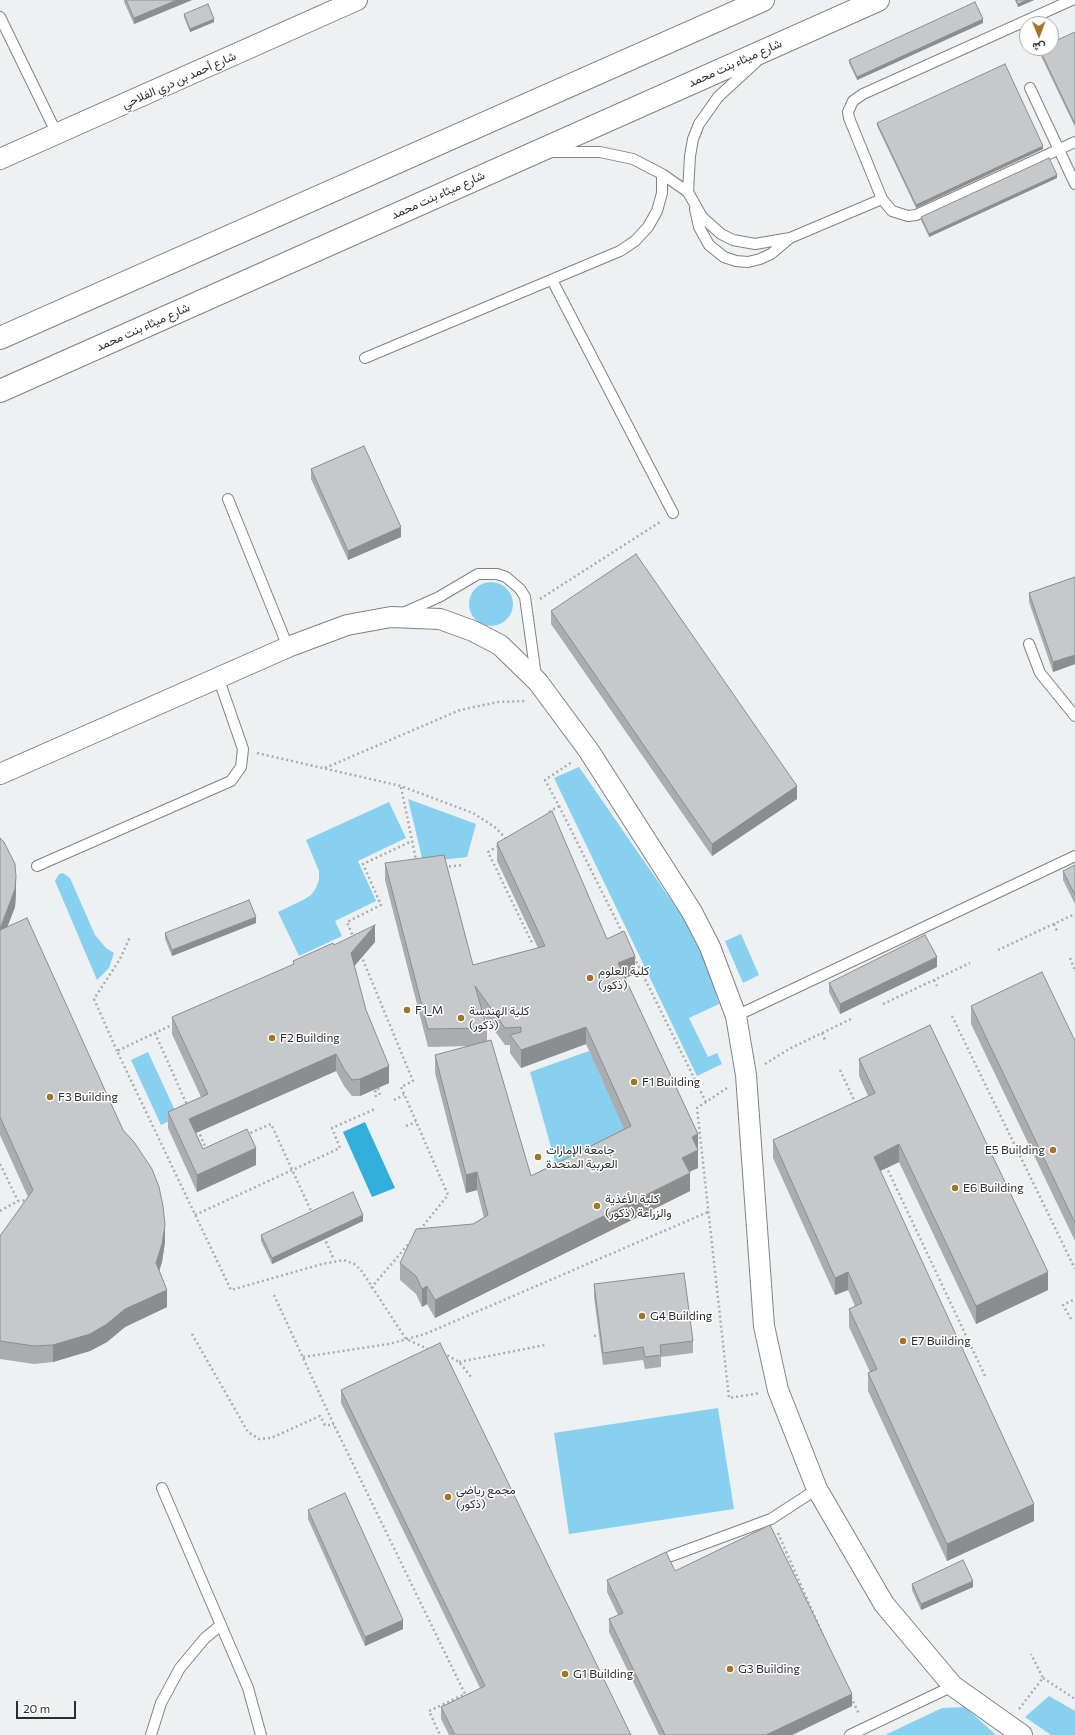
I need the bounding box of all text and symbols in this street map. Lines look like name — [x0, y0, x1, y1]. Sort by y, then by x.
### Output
north arrow — [1019, 16, 1059, 56]
street label: شارع ميثاء بنت محمد — [686, 36, 784, 90]
text: ش — [1032, 41, 1046, 54]
street label: شارع أحمد بن دري الفلاحي — [120, 48, 238, 112]
street label: شارع ميثاء بنت محمد — [389, 168, 487, 222]
street label: شارع ميثاء بنت محمد — [94, 300, 192, 354]
place label: كلية العلوم (ذكور) — [598, 964, 649, 992]
marker: كلية العلوم (ذكور) — [585, 973, 595, 983]
place label: F1_M — [415, 1003, 443, 1017]
place label: كلية الهندسة (ذكور) — [469, 1004, 529, 1032]
marker: F1_M — [402, 1005, 412, 1015]
marker: كلية الهندسة (ذكور) — [456, 1013, 466, 1023]
place label: F2 Building — [280, 1031, 340, 1045]
marker: F2 Building — [267, 1033, 277, 1043]
place label: F1 Building — [642, 1075, 700, 1089]
marker: F1 Building — [629, 1077, 639, 1087]
place label: F3 Building — [58, 1090, 118, 1104]
marker: F3 Building — [45, 1092, 55, 1102]
place label: جامعة الإمارات العربية المتحدة — [546, 1143, 617, 1171]
place label: E5 Building — [985, 1143, 1045, 1157]
marker: E5 Building — [1048, 1145, 1058, 1155]
marker: جامعة الإمارات العربية المتحدة — [533, 1152, 543, 1162]
place label: E6 Building — [963, 1181, 1024, 1195]
marker: E6 Building — [950, 1183, 960, 1193]
place label: كلية الأغذية والزراعة (ذكور) — [605, 1192, 671, 1220]
marker: كلية الأغذية والزراعة (ذكور) — [592, 1201, 602, 1211]
place label: G4 Building — [650, 1309, 712, 1323]
marker: G4 Building — [637, 1311, 647, 1321]
place label: E7 Building — [911, 1334, 971, 1348]
marker: E7 Building — [898, 1336, 908, 1346]
place label: مجمع رياضي (ذكور) — [456, 1483, 516, 1511]
marker: مجمع رياضي (ذكور) — [443, 1492, 453, 1502]
place label: G3 Building — [738, 1662, 800, 1676]
marker: G3 Building — [725, 1664, 735, 1674]
place label: G1 Building — [573, 1667, 633, 1681]
marker: G1 Building — [560, 1669, 570, 1679]
scale bar — [18, 1693, 78, 1719]
text: 20 m — [23, 1701, 50, 1715]

